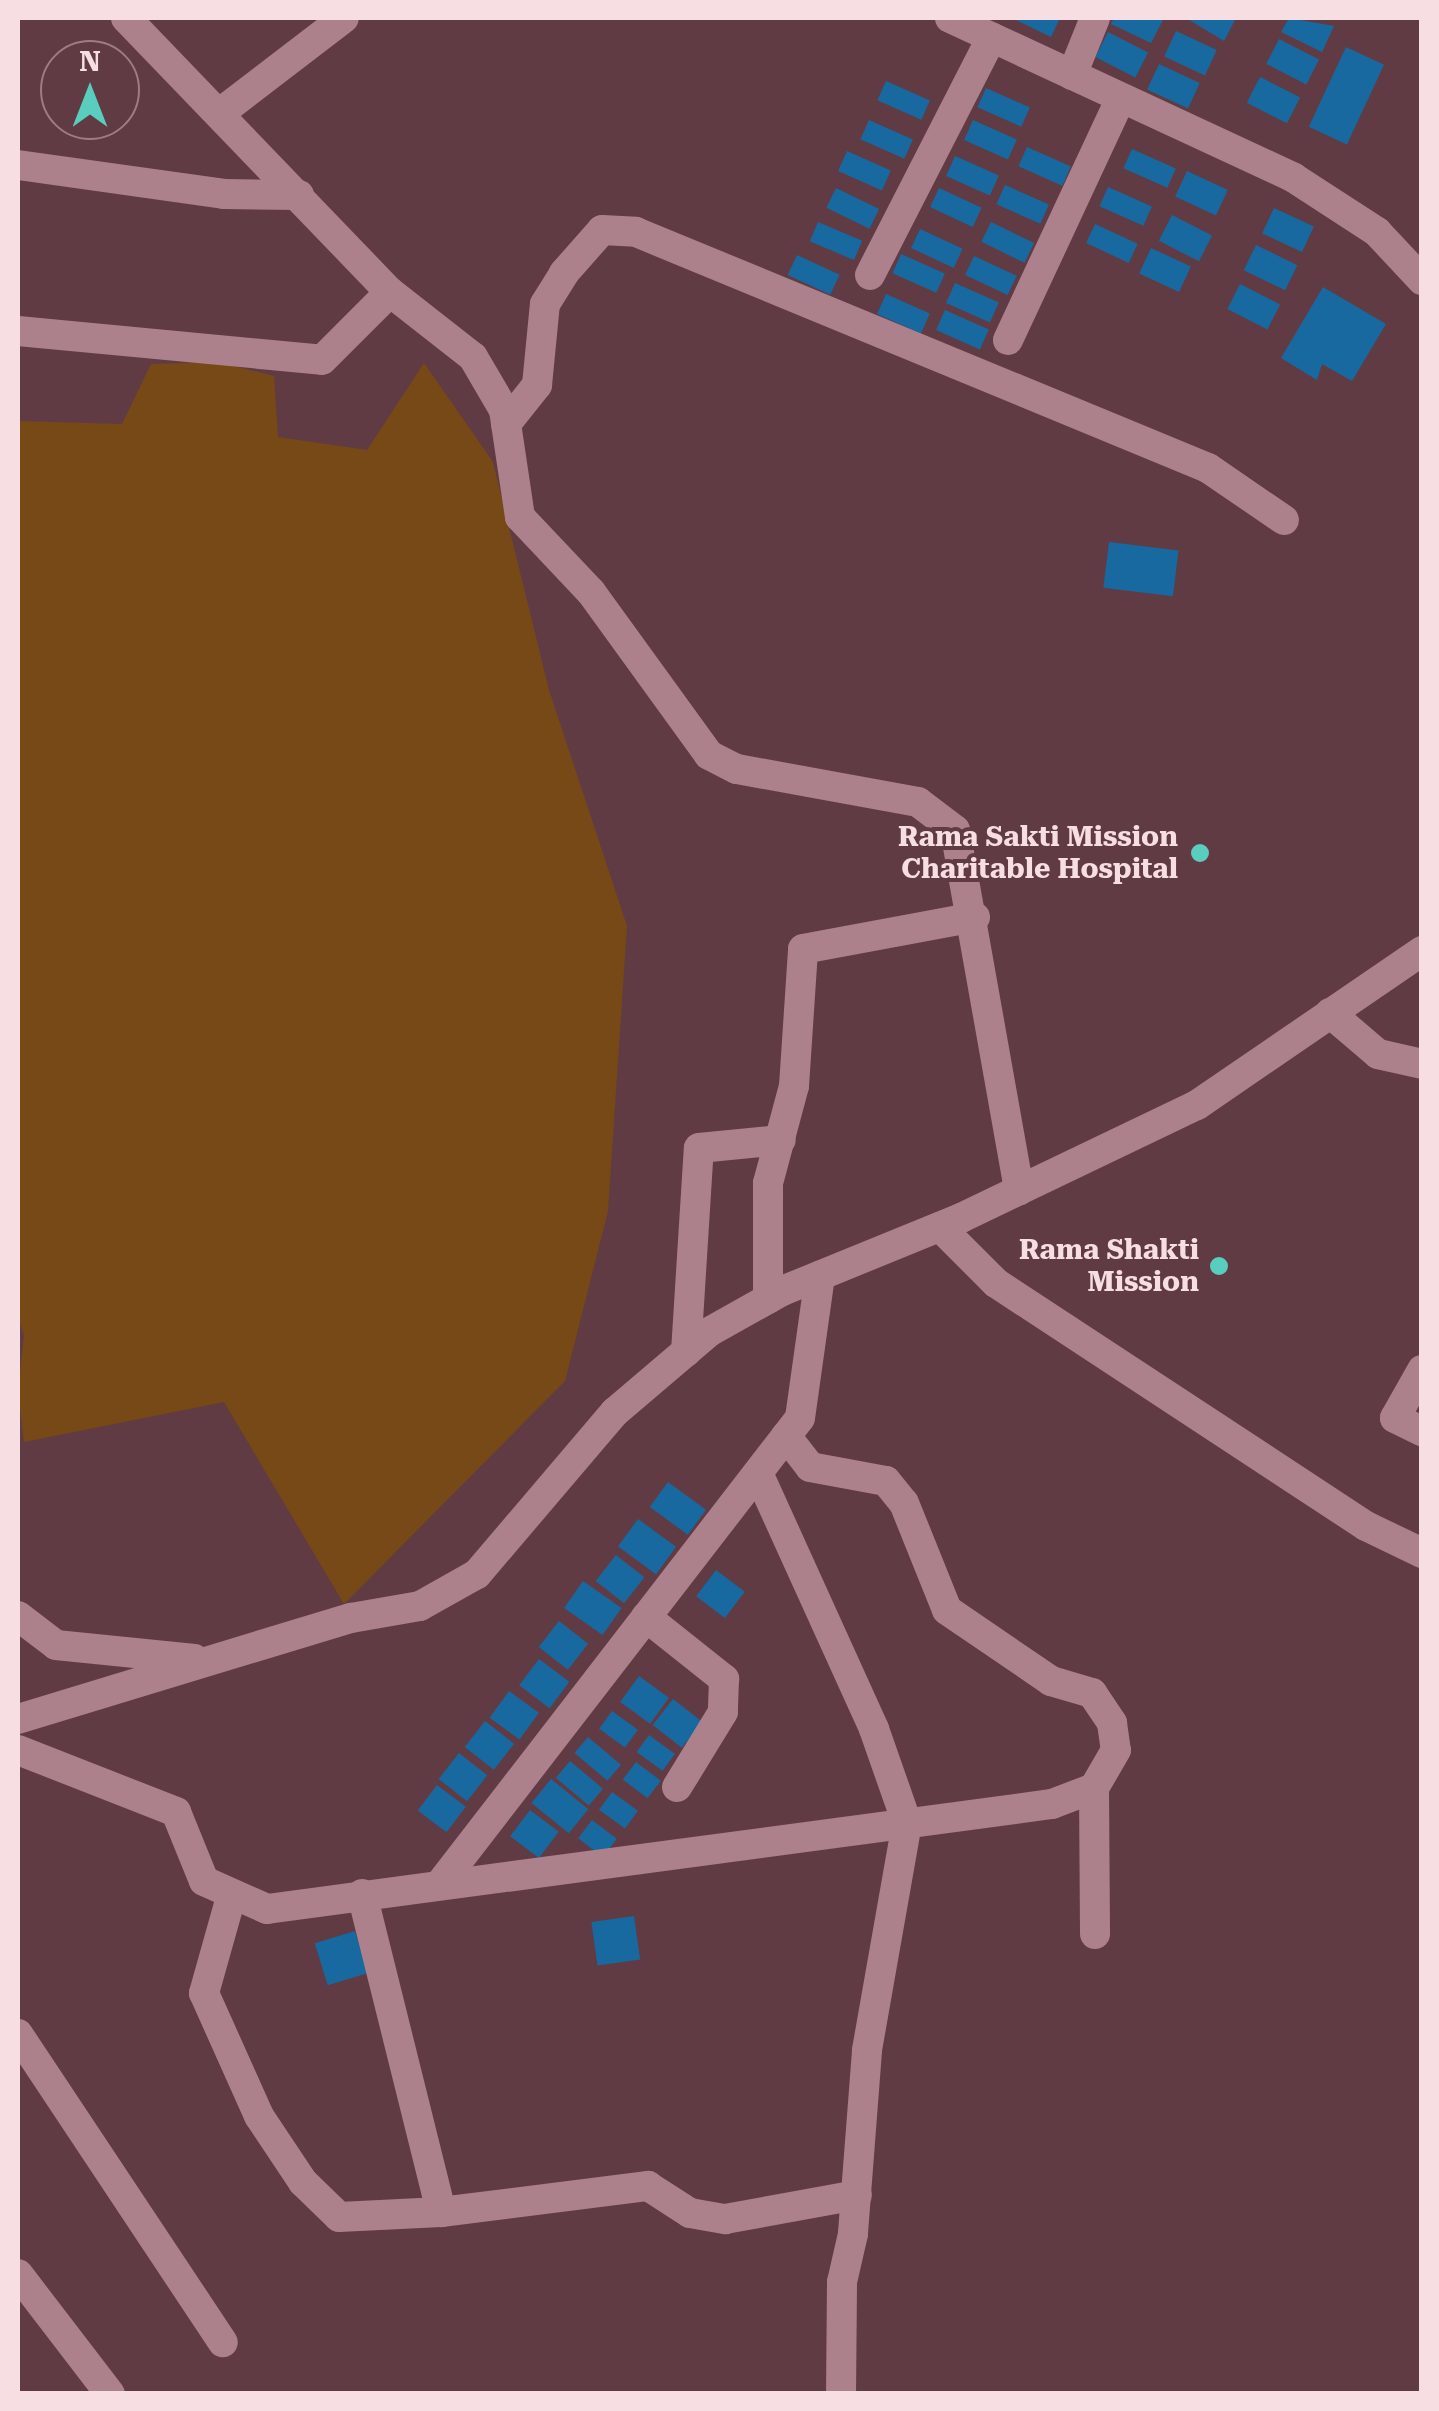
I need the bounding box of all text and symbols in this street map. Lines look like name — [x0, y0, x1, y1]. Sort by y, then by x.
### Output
north arrow — [40, 40, 140, 140]
text: N — [79, 45, 101, 78]
place label: Rama Sakti Mission Charitable Hospital — [898, 820, 1178, 886]
marker: Rama Sakti Mission Charitable Hospital — [1187, 840, 1213, 866]
place label: Rama Shakti Mission — [1019, 1233, 1199, 1299]
marker: Rama Shakti Mission — [1208, 1255, 1230, 1277]

